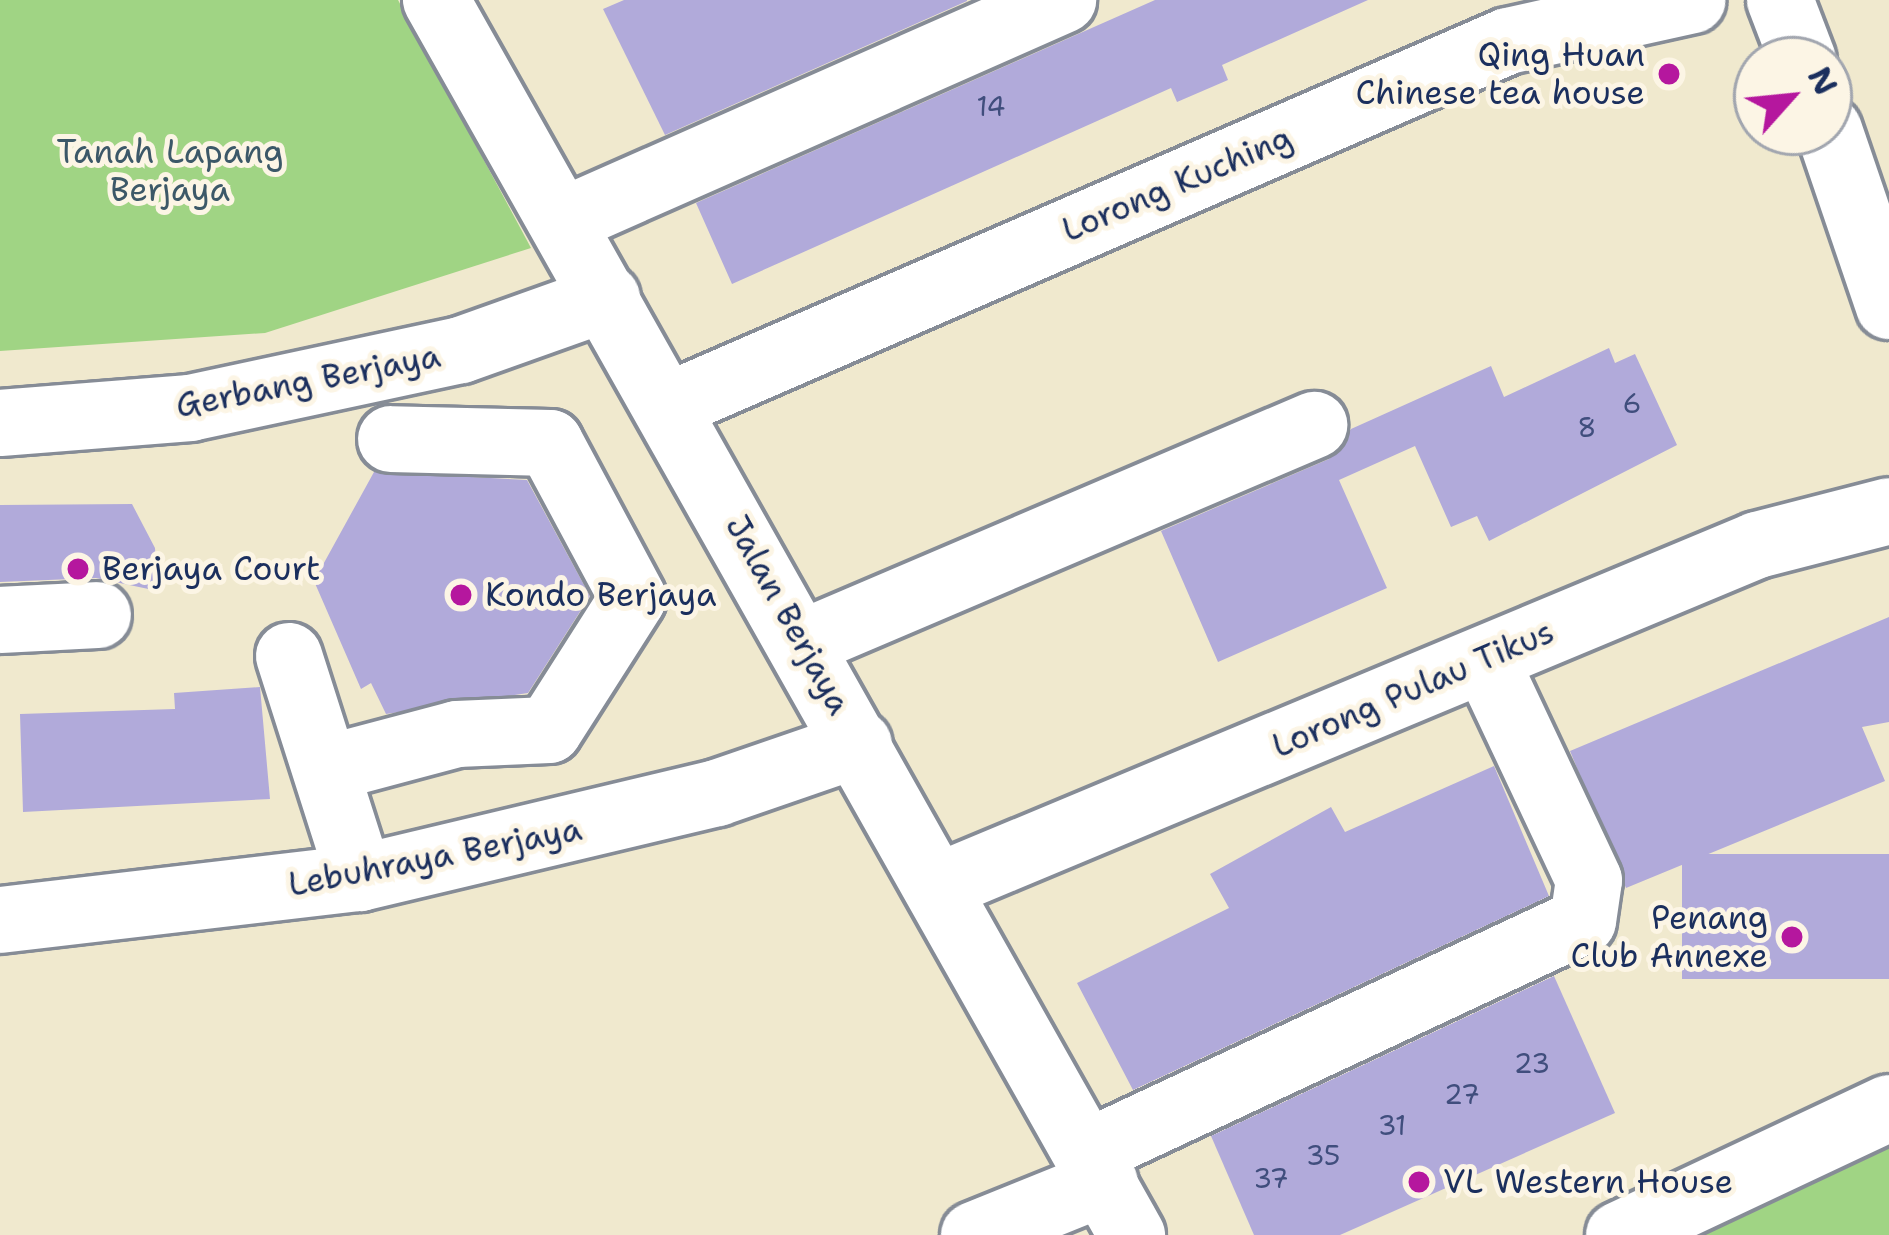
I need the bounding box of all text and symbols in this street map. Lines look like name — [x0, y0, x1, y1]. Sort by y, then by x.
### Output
place label: Qing Huan Chinese tea house — [1355, 35, 1645, 113]
north arrow — [1733, 36, 1853, 156]
text: N — [1797, 59, 1849, 103]
marker: Qing Huan Chinese tea house — [1656, 61, 1682, 87]
house number: 14 — [977, 91, 1005, 123]
street label: Lorong Kuching — [1056, 118, 1298, 250]
park label: Tanah Lapang Berjaya — [57, 132, 283, 210]
street label: Gerbang Berjaya — [172, 336, 444, 426]
house number: 6 — [1623, 388, 1641, 420]
house number: 8 — [1578, 412, 1596, 444]
street label: Jalan Berjaya — [717, 508, 859, 722]
place label: Berjaya Court — [102, 549, 321, 589]
marker: Berjaya Court — [65, 556, 91, 582]
place label: Kondo Berjaya — [485, 575, 717, 615]
marker: Kondo Berjaya — [448, 582, 474, 608]
street label: Lorong Pulau Tikus — [1266, 612, 1560, 766]
street label: Lebuhraya Berjaya — [285, 809, 585, 905]
place label: Penang Club Annexe — [1571, 898, 1768, 976]
marker: Penang Club Annexe — [1779, 924, 1805, 950]
house number: 23 — [1514, 1048, 1550, 1080]
house number: 27 — [1444, 1079, 1480, 1111]
house number: 31 — [1378, 1110, 1406, 1142]
house number: 35 — [1306, 1140, 1340, 1172]
place label: VL Western House — [1443, 1162, 1733, 1202]
house number: 37 — [1253, 1163, 1289, 1195]
marker: VL Western House — [1406, 1169, 1432, 1195]

